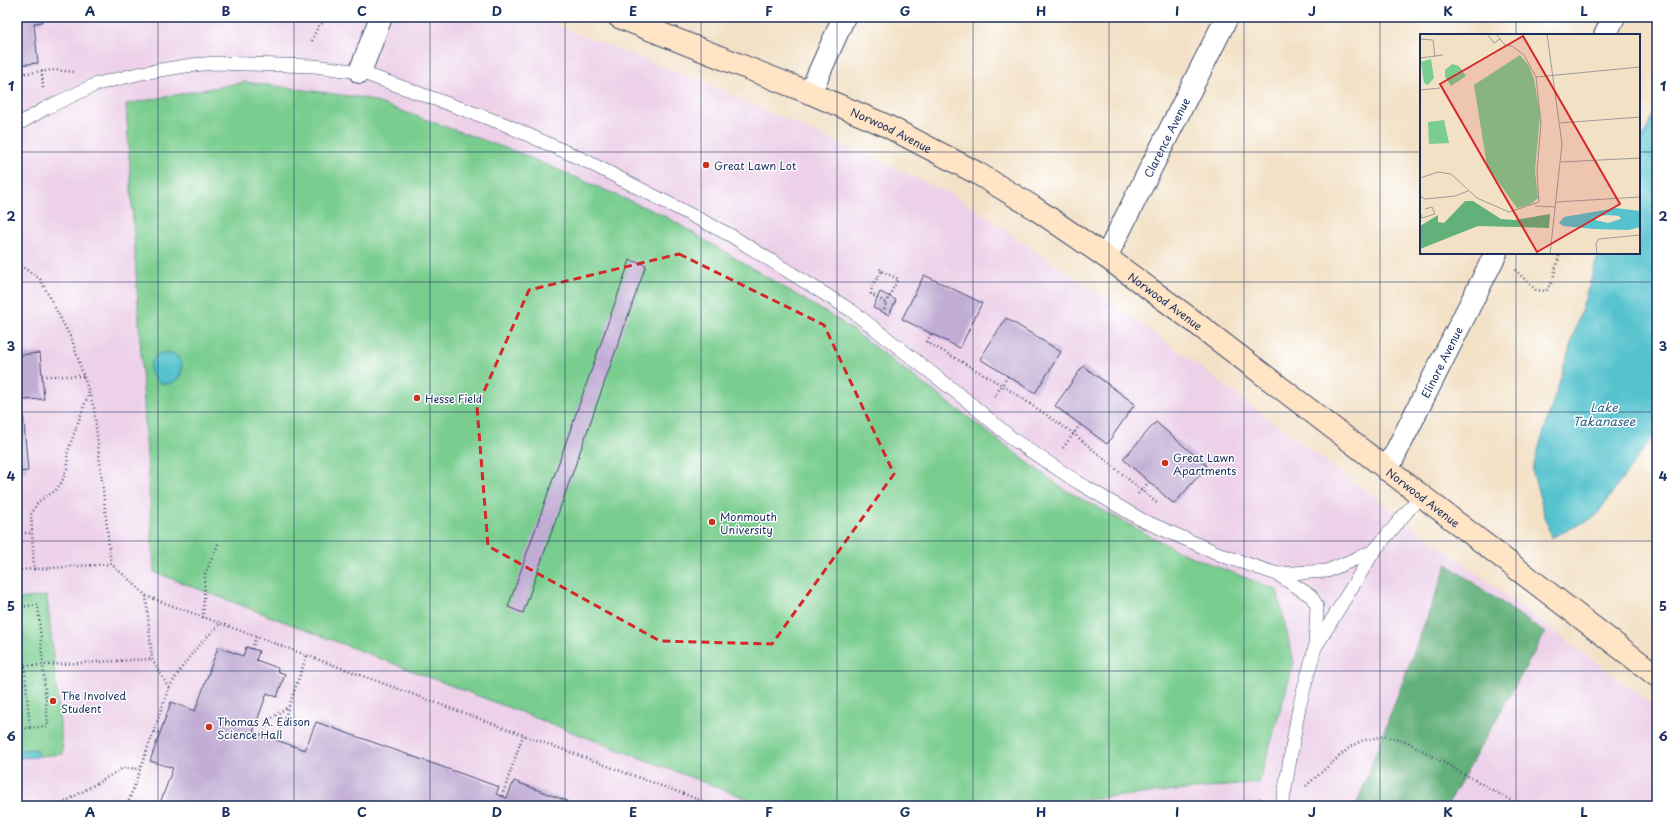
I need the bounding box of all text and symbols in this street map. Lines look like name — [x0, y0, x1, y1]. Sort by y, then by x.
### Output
text: A — [85, 1, 95, 20]
text: B — [222, 1, 231, 20]
text: C — [357, 1, 367, 20]
text: D — [492, 1, 502, 20]
text: E — [629, 1, 637, 20]
text: F — [765, 1, 773, 20]
text: G — [900, 1, 910, 20]
text: H — [1036, 1, 1046, 20]
text: I — [1175, 1, 1179, 20]
text: J — [1308, 1, 1316, 20]
text: K — [1443, 1, 1453, 20]
text: L — [1580, 1, 1588, 20]
inset map — [1420, 34, 1640, 254]
text: 1 — [8, 76, 14, 95]
text: 1 — [1660, 76, 1666, 95]
street label: Clarence Avenue — [1139, 94, 1194, 180]
street label: Norwood Avenue — [848, 103, 935, 157]
place label: Great Lawn Lot — [714, 157, 797, 174]
marker: Great Lawn Lot — [701, 160, 711, 170]
text: 2 — [6, 206, 16, 225]
text: 2 — [1658, 206, 1668, 225]
street label: Norwood Avenue — [1125, 268, 1207, 334]
street label: Elinore Avenue — [1416, 323, 1467, 401]
text: 3 — [7, 336, 16, 355]
text: 3 — [1659, 336, 1668, 355]
place label: Hesse Field — [425, 390, 482, 407]
marker: Hesse Field — [412, 393, 422, 403]
water label: Lake Takanasee — [1573, 398, 1636, 430]
place label: Great Lawn Apartments — [1173, 449, 1237, 479]
marker: Great Lawn Apartments — [1160, 458, 1170, 468]
street label: Norwood Avenue — [1383, 464, 1464, 531]
text: 4 — [7, 466, 16, 485]
text: 4 — [1659, 466, 1668, 485]
place label: Monmouth University — [720, 508, 777, 538]
marker: Monmouth University — [707, 517, 717, 527]
text: 5 — [7, 596, 15, 615]
text: 5 — [1659, 596, 1667, 615]
place label: The Involved Student — [61, 687, 126, 717]
marker: The Involved Student — [48, 696, 58, 706]
place label: Thomas A. Edison Science Hall — [217, 713, 310, 743]
marker: Thomas A. Edison Science Hall — [204, 722, 214, 732]
text: 6 — [6, 726, 16, 745]
text: 6 — [1658, 726, 1668, 745]
text: A — [85, 802, 95, 821]
text: B — [222, 802, 231, 821]
text: C — [357, 802, 367, 821]
text: D — [492, 802, 502, 821]
text: E — [629, 802, 637, 821]
text: F — [765, 802, 773, 821]
text: G — [900, 802, 910, 821]
text: H — [1036, 802, 1046, 821]
text: I — [1175, 802, 1179, 821]
text: J — [1308, 802, 1316, 821]
text: K — [1443, 802, 1453, 821]
text: L — [1580, 802, 1588, 821]

